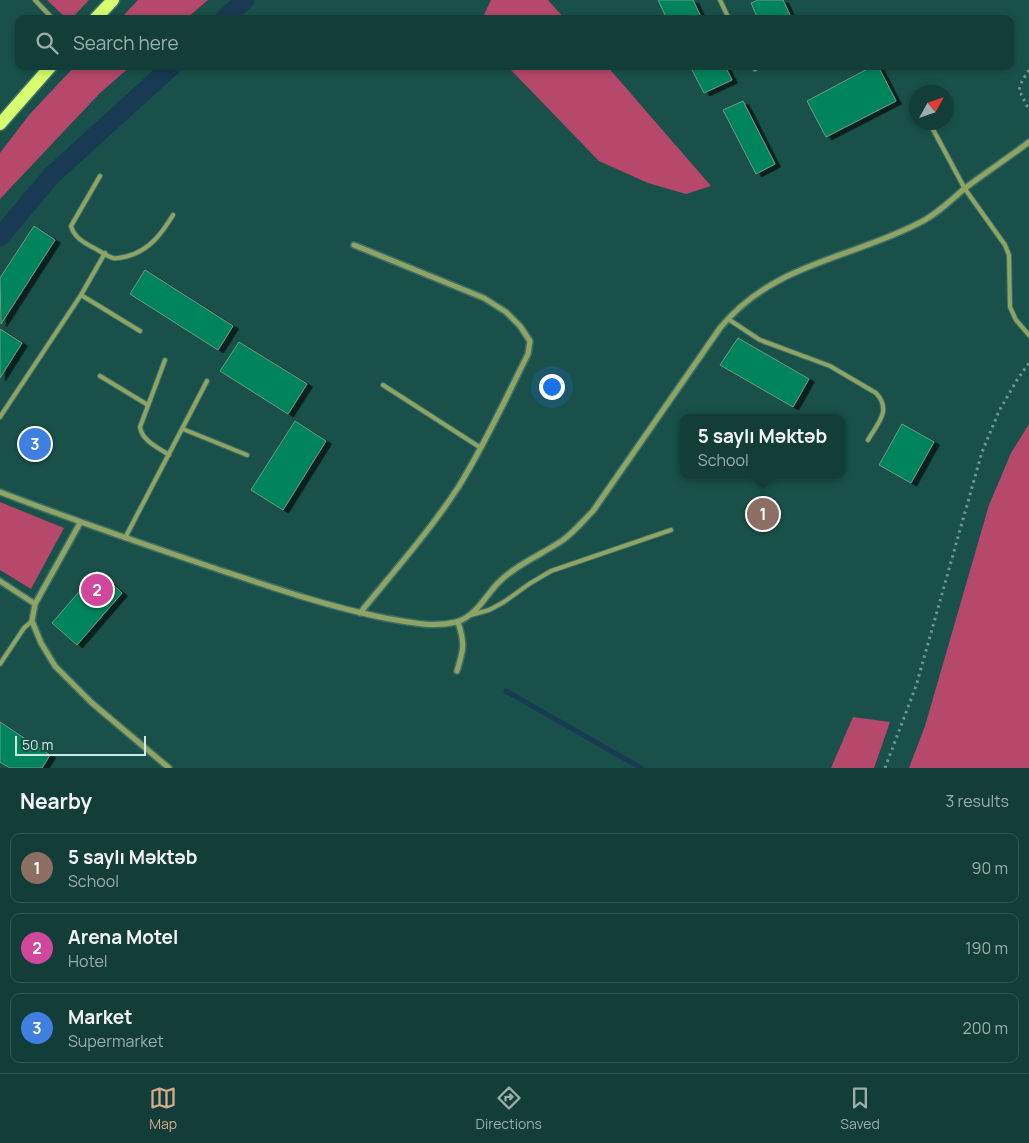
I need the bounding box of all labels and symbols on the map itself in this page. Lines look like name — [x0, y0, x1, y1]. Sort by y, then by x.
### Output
north arrow — [909, 85, 954, 130]
your location — [539, 374, 565, 400]
pin: 3 — [19, 425, 51, 463]
pin: 1 — [747, 495, 779, 533]
pin: 2 — [81, 571, 113, 609]
scale bar — [15, 733, 146, 756]

